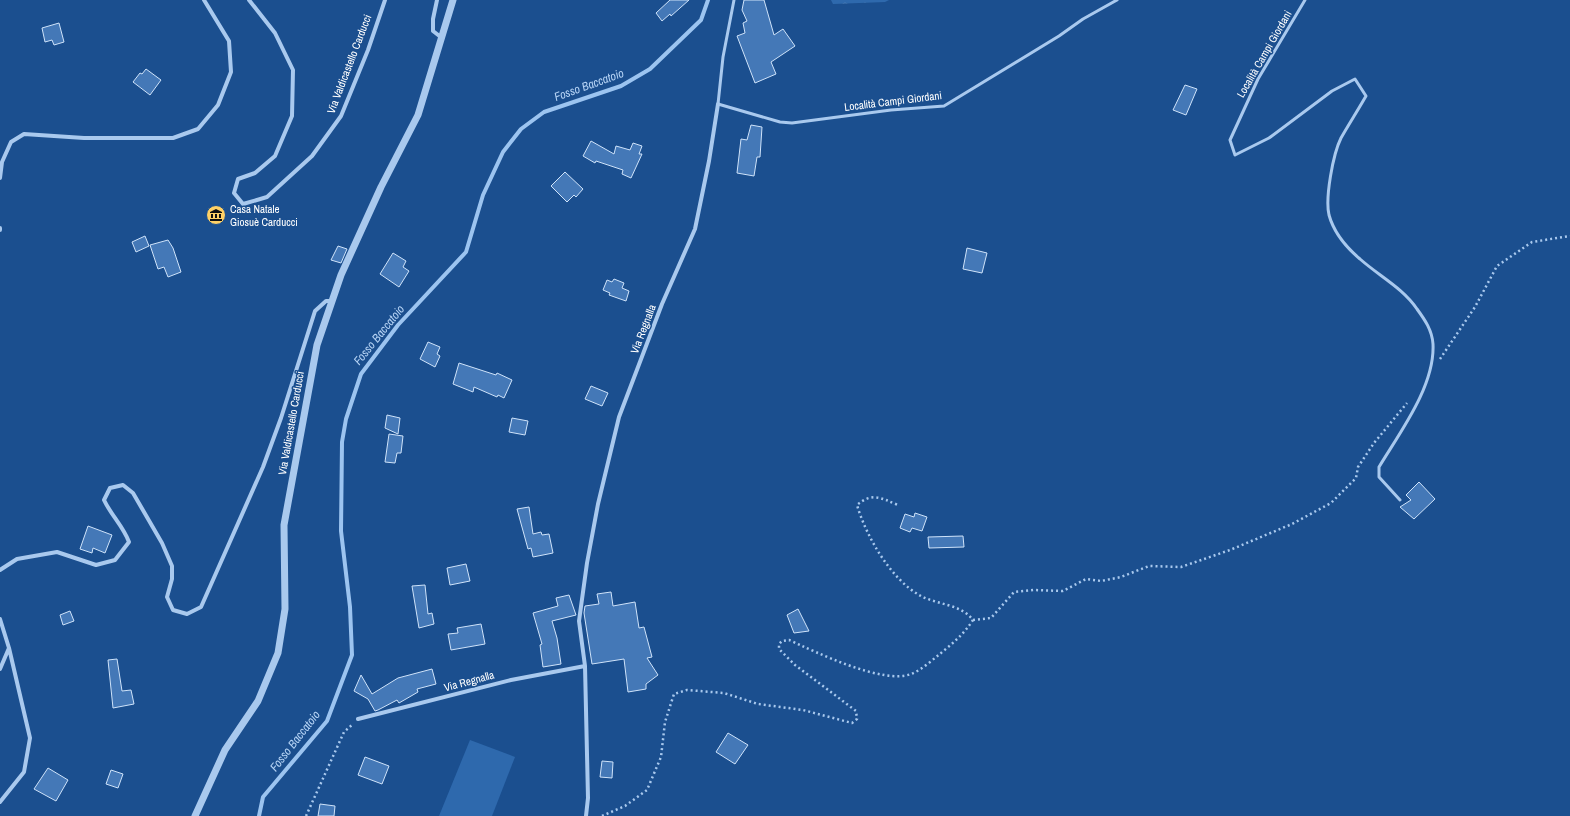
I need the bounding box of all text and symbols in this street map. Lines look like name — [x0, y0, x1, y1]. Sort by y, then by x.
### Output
street label: Località Campi Giordani — [1233, 8, 1295, 100]
street label: Via Valdicastello Carducci — [324, 12, 374, 116]
water label: Fosso Baccatoio — [552, 65, 627, 105]
street label: Località Campi Giordani — [843, 88, 943, 114]
place label: Casa Natale Giosuè Carducci — [230, 202, 298, 229]
museum icon: Casa Natale Giosuè Carducci — [205, 204, 227, 226]
water label: Fosso Baccatoio — [350, 301, 408, 368]
street label: Via Regnalla — [627, 302, 659, 356]
street label: Via Valdicastello Carducci — [275, 370, 307, 476]
street label: Via Regnalla — [442, 668, 496, 694]
water label: Fosso Baccatoio — [266, 707, 324, 775]

